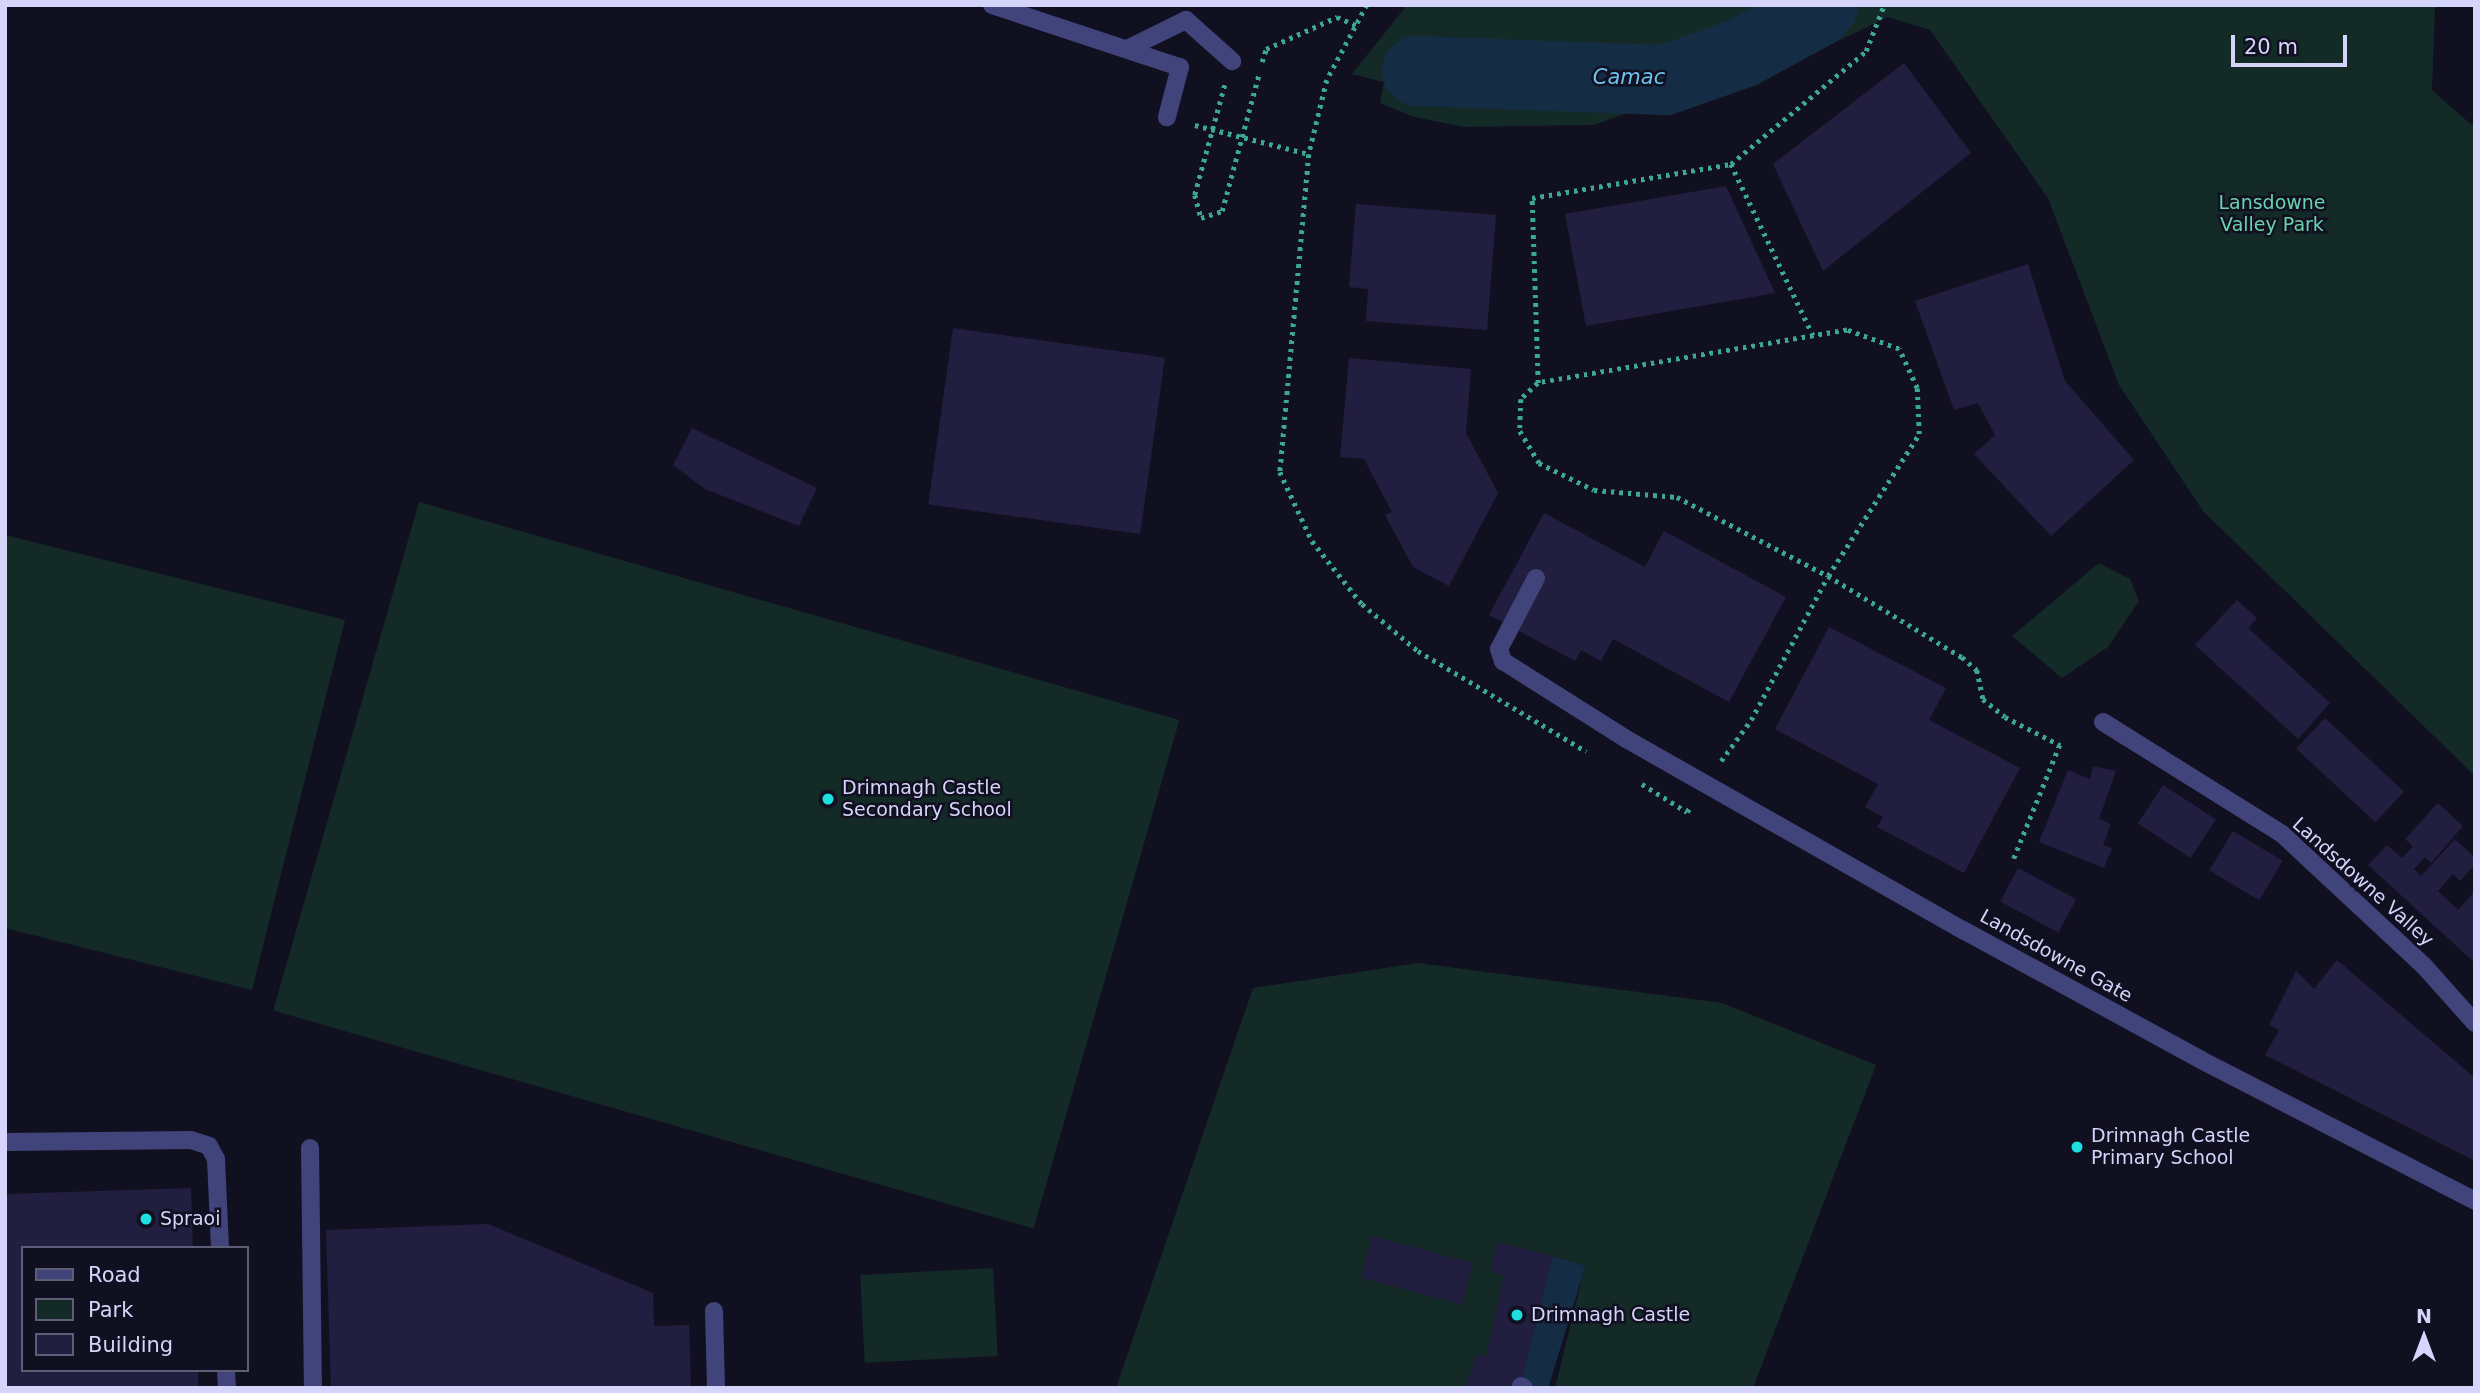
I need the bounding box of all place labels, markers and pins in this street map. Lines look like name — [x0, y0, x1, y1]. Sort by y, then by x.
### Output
place label: Drimnagh Castle Secondary School — [842, 777, 1012, 821]
marker: Drimnagh Castle Secondary School — [820, 791, 836, 807]
place label: Drimnagh Castle Primary School — [2091, 1125, 2250, 1169]
marker: Drimnagh Castle Primary School — [2069, 1139, 2085, 1155]
place label: Spraoi — [160, 1208, 220, 1230]
marker: Spraoi — [138, 1211, 154, 1227]
place label: Drimnagh Castle — [1531, 1304, 1690, 1326]
marker: Drimnagh Castle — [1509, 1307, 1525, 1323]

